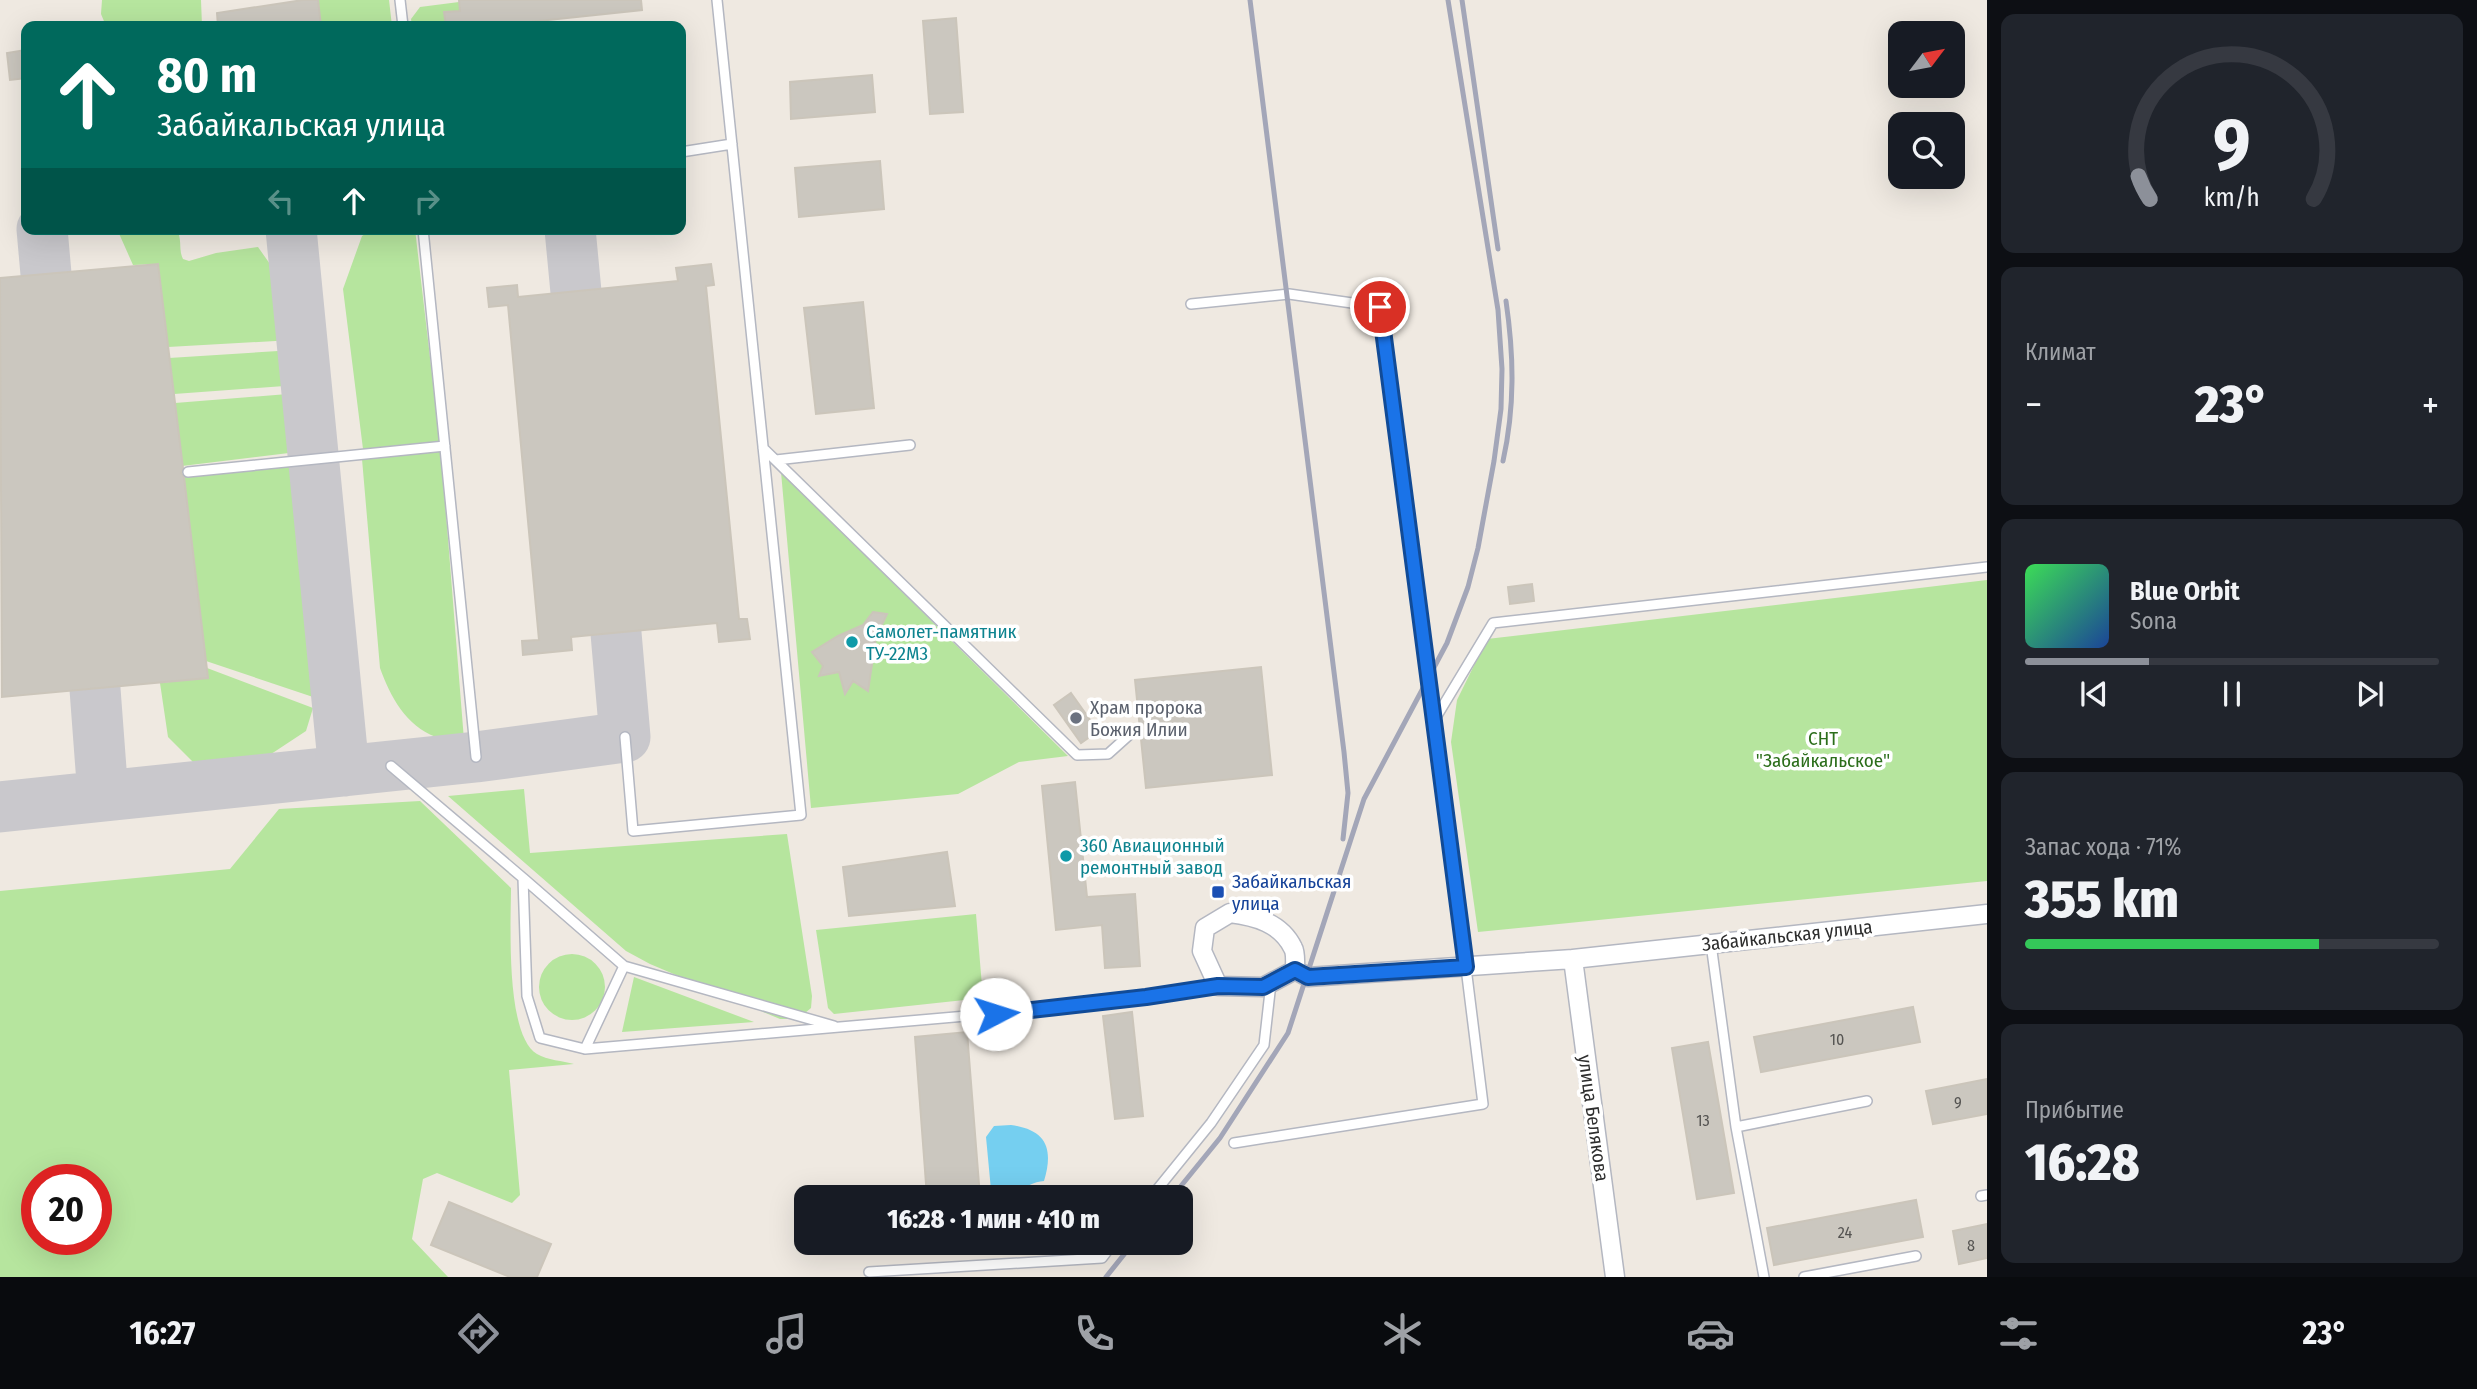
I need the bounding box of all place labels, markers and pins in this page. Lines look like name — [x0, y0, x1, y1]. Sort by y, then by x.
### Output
pin — [1350, 277, 1410, 337]
place label: Самолет-памятник ТУ-22М3 — [866, 620, 1017, 665]
marker: Самолет-памятник ТУ-22М3 — [844, 634, 860, 650]
place label: Храм пророка Божия Илии — [1090, 696, 1203, 741]
marker: Храм пророка Божия Илии — [1068, 710, 1084, 726]
place label: 360 Авиационный ремонтный завод — [1080, 834, 1225, 879]
marker: 360 Авиационный ремонтный завод — [1058, 848, 1074, 864]
place label: Забайкальская улица — [1232, 870, 1352, 915]
marker: Забайкальская улица — [1210, 884, 1226, 900]

